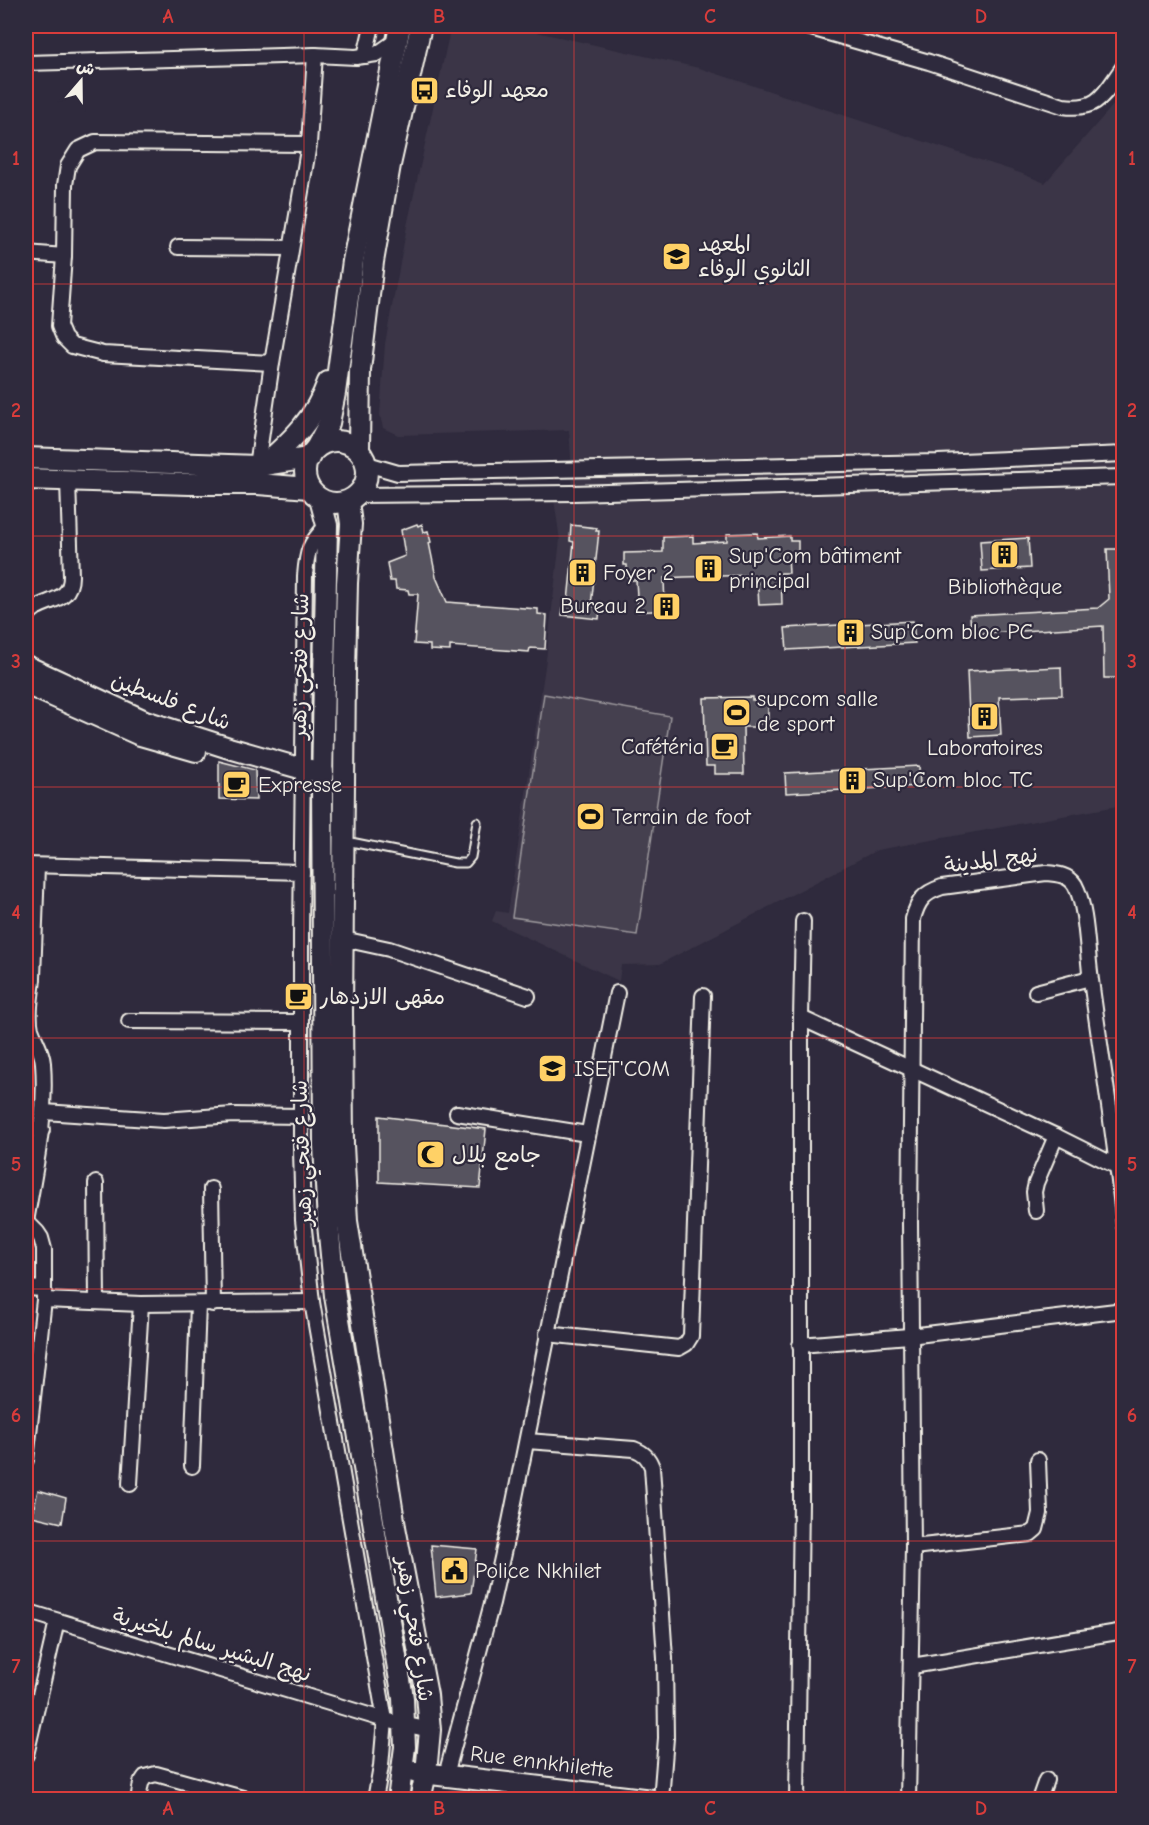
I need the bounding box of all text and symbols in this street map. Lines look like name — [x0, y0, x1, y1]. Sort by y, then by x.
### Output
text: A — [162, 5, 174, 28]
text: B — [433, 5, 445, 28]
text: C — [704, 5, 716, 28]
text: D — [975, 5, 987, 28]
north arrow — [51, 51, 111, 111]
text: ش — [74, 56, 97, 79]
bus stop icon: معهد الوفاء — [408, 74, 440, 106]
place label: معهد الوفاء — [445, 77, 549, 104]
text: 1 — [12, 147, 20, 170]
text: 1 — [1128, 147, 1136, 170]
place label: المعهد الثانوي الوفاء — [698, 231, 811, 285]
school or university icon: المعهد الثانوي الوفاء — [661, 241, 693, 273]
text: 2 — [11, 399, 21, 422]
text: 2 — [1127, 399, 1137, 422]
building icon: Bibliothèque — [989, 539, 1021, 571]
place label: Sup'Com bâtiment principal — [729, 543, 902, 594]
building icon: Sup'Com bâtiment principal — [692, 553, 724, 585]
building icon: Foyer 2 — [566, 557, 598, 589]
place label: Foyer 2 — [603, 560, 674, 586]
place label: Bibliothèque — [948, 574, 1062, 600]
building icon: Bureau 2 — [651, 590, 683, 622]
street label: شارع فتحي زهير — [286, 593, 320, 741]
place label: Bureau 2 — [560, 593, 646, 619]
building icon: Sup'Com bloc PC — [834, 616, 866, 648]
place label: Sup'Com bloc PC — [871, 619, 1033, 645]
text: 3 — [11, 650, 21, 673]
text: 3 — [1127, 650, 1137, 673]
street label: شارع فلسطين — [107, 666, 234, 738]
place label: supcom salle de sport — [757, 686, 878, 737]
sports icon: supcom salle de sport — [720, 696, 752, 728]
building icon: Laboratoires — [969, 700, 1001, 732]
cafe icon: Cafétéria — [709, 731, 741, 763]
place label: Cafétéria — [621, 734, 704, 760]
place label: Laboratoires — [927, 735, 1043, 761]
building icon: Sup'Com bloc TC — [836, 764, 868, 796]
place label: Sup'Com bloc TC — [873, 767, 1033, 793]
cafe icon: Expresse — [221, 769, 253, 801]
place label: Expresse — [258, 772, 342, 798]
sports icon: Terrain de foot — [575, 801, 607, 833]
place label: Terrain de foot — [612, 804, 752, 830]
street label: نهج المدينة — [943, 841, 1040, 881]
text: 4 — [11, 901, 21, 924]
text: 4 — [1127, 901, 1137, 924]
cafe icon: مقهى الازدهار — [283, 981, 315, 1013]
place label: مقهى الازدهار — [319, 984, 445, 1011]
school or university icon: ISET'COM — [537, 1053, 569, 1085]
place label: ISET'COM — [574, 1056, 670, 1082]
street label: شارع فتحي زهير — [286, 1079, 324, 1228]
mosque icon: جامع بلال — [415, 1139, 447, 1171]
place label: جامع بلال — [452, 1142, 541, 1171]
text: 5 — [11, 1153, 21, 1176]
text: 5 — [1127, 1153, 1137, 1176]
text: 6 — [11, 1404, 21, 1427]
text: 6 — [1127, 1404, 1137, 1427]
street label: شارع فتحي زهير — [384, 1553, 439, 1704]
public building icon: Police Nkhilet — [438, 1555, 470, 1587]
place label: Police Nkhilet — [475, 1558, 602, 1584]
street label: نهج البشير سالم بلخيرية — [108, 1602, 314, 1691]
text: 7 — [12, 1655, 21, 1678]
text: 7 — [1128, 1655, 1137, 1678]
street label: Rue ennkhilette — [469, 1740, 615, 1784]
text: A — [162, 1797, 174, 1820]
text: B — [433, 1797, 445, 1820]
text: C — [704, 1797, 716, 1820]
text: D — [975, 1797, 987, 1820]

